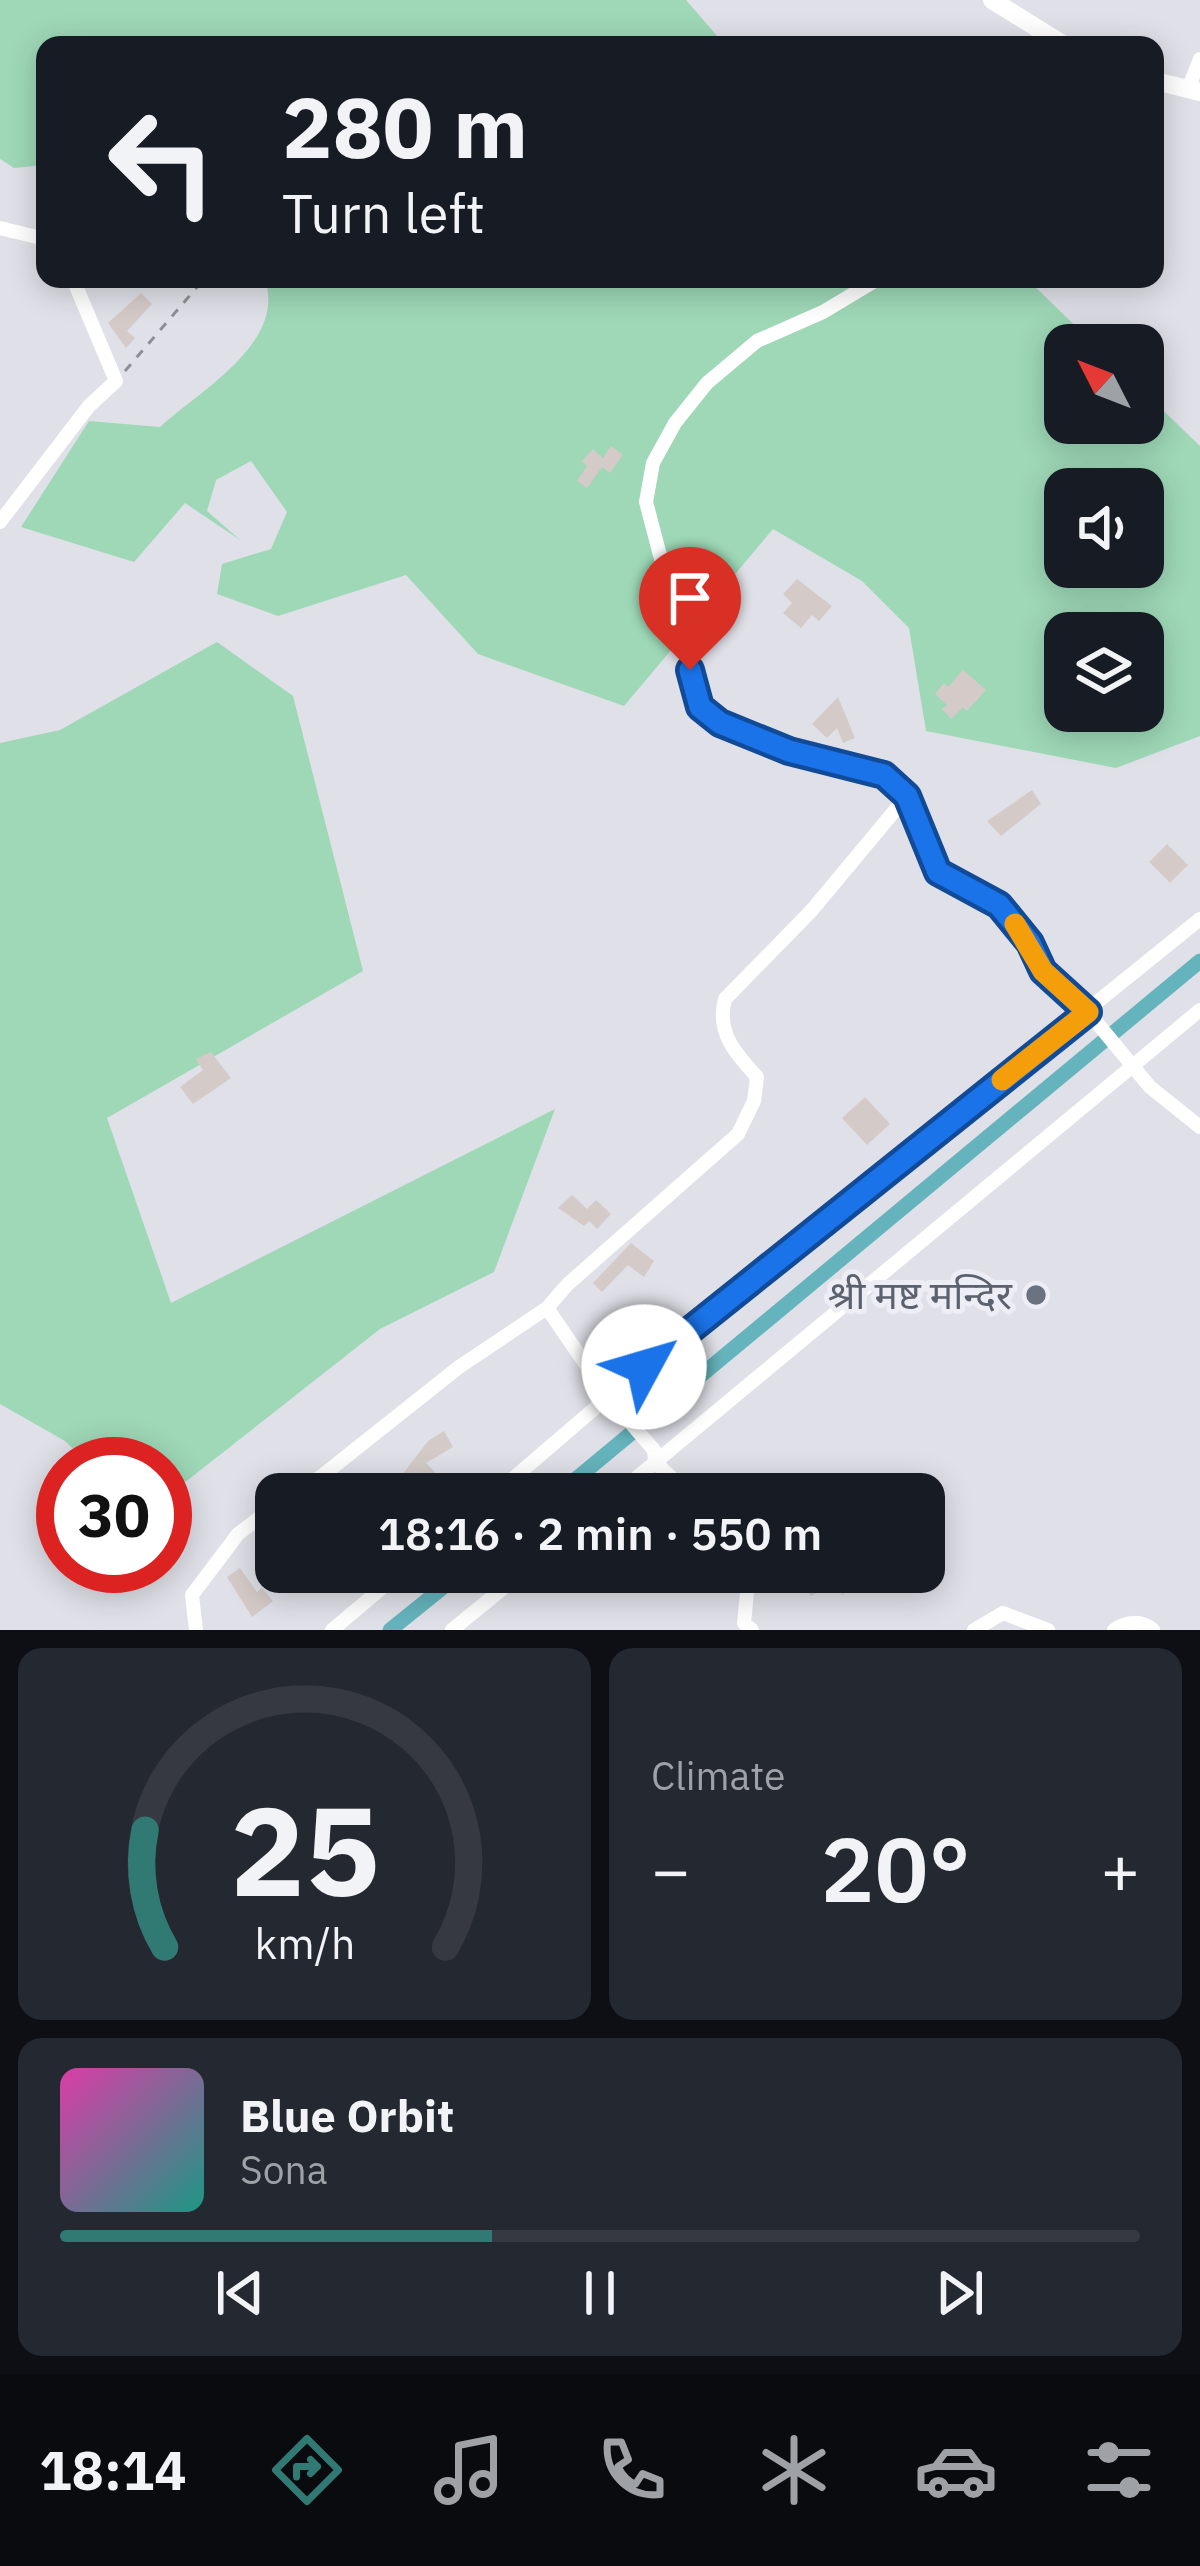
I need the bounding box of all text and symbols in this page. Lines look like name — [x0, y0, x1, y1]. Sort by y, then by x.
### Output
text: 280 m — [282, 72, 528, 181]
icon: left — [84, 84, 240, 240]
text: Turn left — [282, 178, 485, 248]
north arrow — [1044, 324, 1164, 444]
map controls — [1044, 324, 1164, 732]
button: sound — [1044, 468, 1164, 588]
pin — [639, 547, 741, 670]
icon: arrive — [657, 565, 723, 631]
button: layers — [1044, 612, 1164, 732]
place label: श्री मष्ट मन्दिर — [828, 1269, 1013, 1320]
marker: श्री मष्ट मन्दिर — [1023, 1282, 1049, 1308]
position arrow — [581, 1304, 707, 1430]
speed limit sign: 30 — [36, 1437, 192, 1593]
text: 18:16 · 2 min · 550 m — [378, 1504, 822, 1562]
text: Climate — [651, 1750, 785, 1801]
text: 25 — [230, 1768, 379, 1930]
text: 20° — [820, 1810, 971, 1927]
text: − — [651, 1826, 691, 1912]
text: + — [1100, 1826, 1140, 1912]
text: km/h — [254, 1915, 355, 1971]
text: Blue Orbit — [240, 2086, 454, 2144]
text: Sona — [240, 2144, 327, 2195]
icon: previous — [207, 2260, 273, 2326]
icon: pause — [567, 2260, 633, 2326]
icon: next — [927, 2260, 993, 2326]
icon: directions — [265, 2428, 349, 2512]
icon: music — [427, 2428, 511, 2512]
icon: phone — [590, 2428, 674, 2512]
icon: climate — [752, 2428, 836, 2512]
icon: car — [914, 2428, 998, 2512]
icon: filters — [1077, 2428, 1161, 2512]
text: 18:14 — [39, 2435, 187, 2505]

